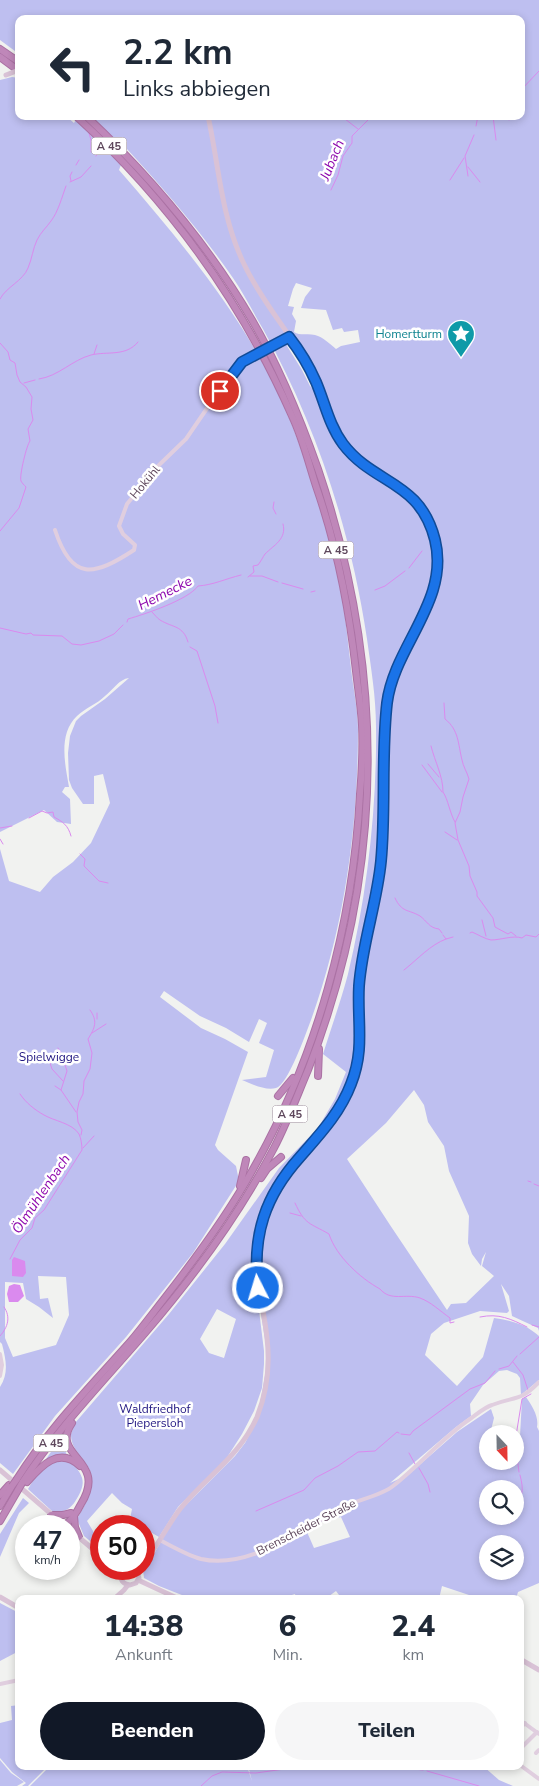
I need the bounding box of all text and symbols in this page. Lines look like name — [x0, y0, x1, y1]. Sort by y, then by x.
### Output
text: 2.2 km — [123, 29, 233, 76]
icon: left — [40, 35, 105, 100]
text: Links abbiegen — [123, 74, 271, 104]
water label: Jubach — [315, 137, 349, 184]
road number: A 45 — [92, 138, 126, 154]
place icon: Homertturm — [446, 319, 476, 358]
place label: Homertturm — [375, 326, 442, 342]
pin — [199, 370, 241, 412]
icon: arrive — [206, 377, 234, 405]
street label: Hokühl — [126, 462, 164, 502]
road number: A 45 — [318, 542, 354, 558]
water label: Hemecke — [135, 571, 196, 615]
park label: Spielwigge — [19, 1049, 79, 1065]
road number: A 45 — [272, 1106, 308, 1122]
water label: Ölmühlenbach — [7, 1150, 75, 1238]
position arrow — [231, 1261, 283, 1313]
park label: Waldfriedhof Piepersloh — [119, 1401, 192, 1431]
north arrow — [479, 1425, 524, 1470]
map controls — [479, 1425, 524, 1580]
road number: A 45 — [34, 1435, 68, 1452]
button: search — [479, 1480, 524, 1525]
street label: Brenscheider Straße — [254, 1495, 358, 1559]
speed limit sign: 50 — [90, 1515, 155, 1580]
text: 47 — [32, 1524, 63, 1558]
button: layers — [479, 1535, 524, 1580]
text: km/h — [34, 1552, 61, 1568]
text: 14:38 — [104, 1606, 184, 1647]
text: 6 — [278, 1606, 296, 1647]
text: 2.4 — [391, 1606, 435, 1647]
text: Ankunft — [115, 1644, 172, 1666]
text: Min. — [272, 1644, 303, 1666]
text: km — [402, 1644, 424, 1666]
button: Beenden — [40, 1702, 265, 1760]
button: Teilen — [275, 1702, 499, 1760]

